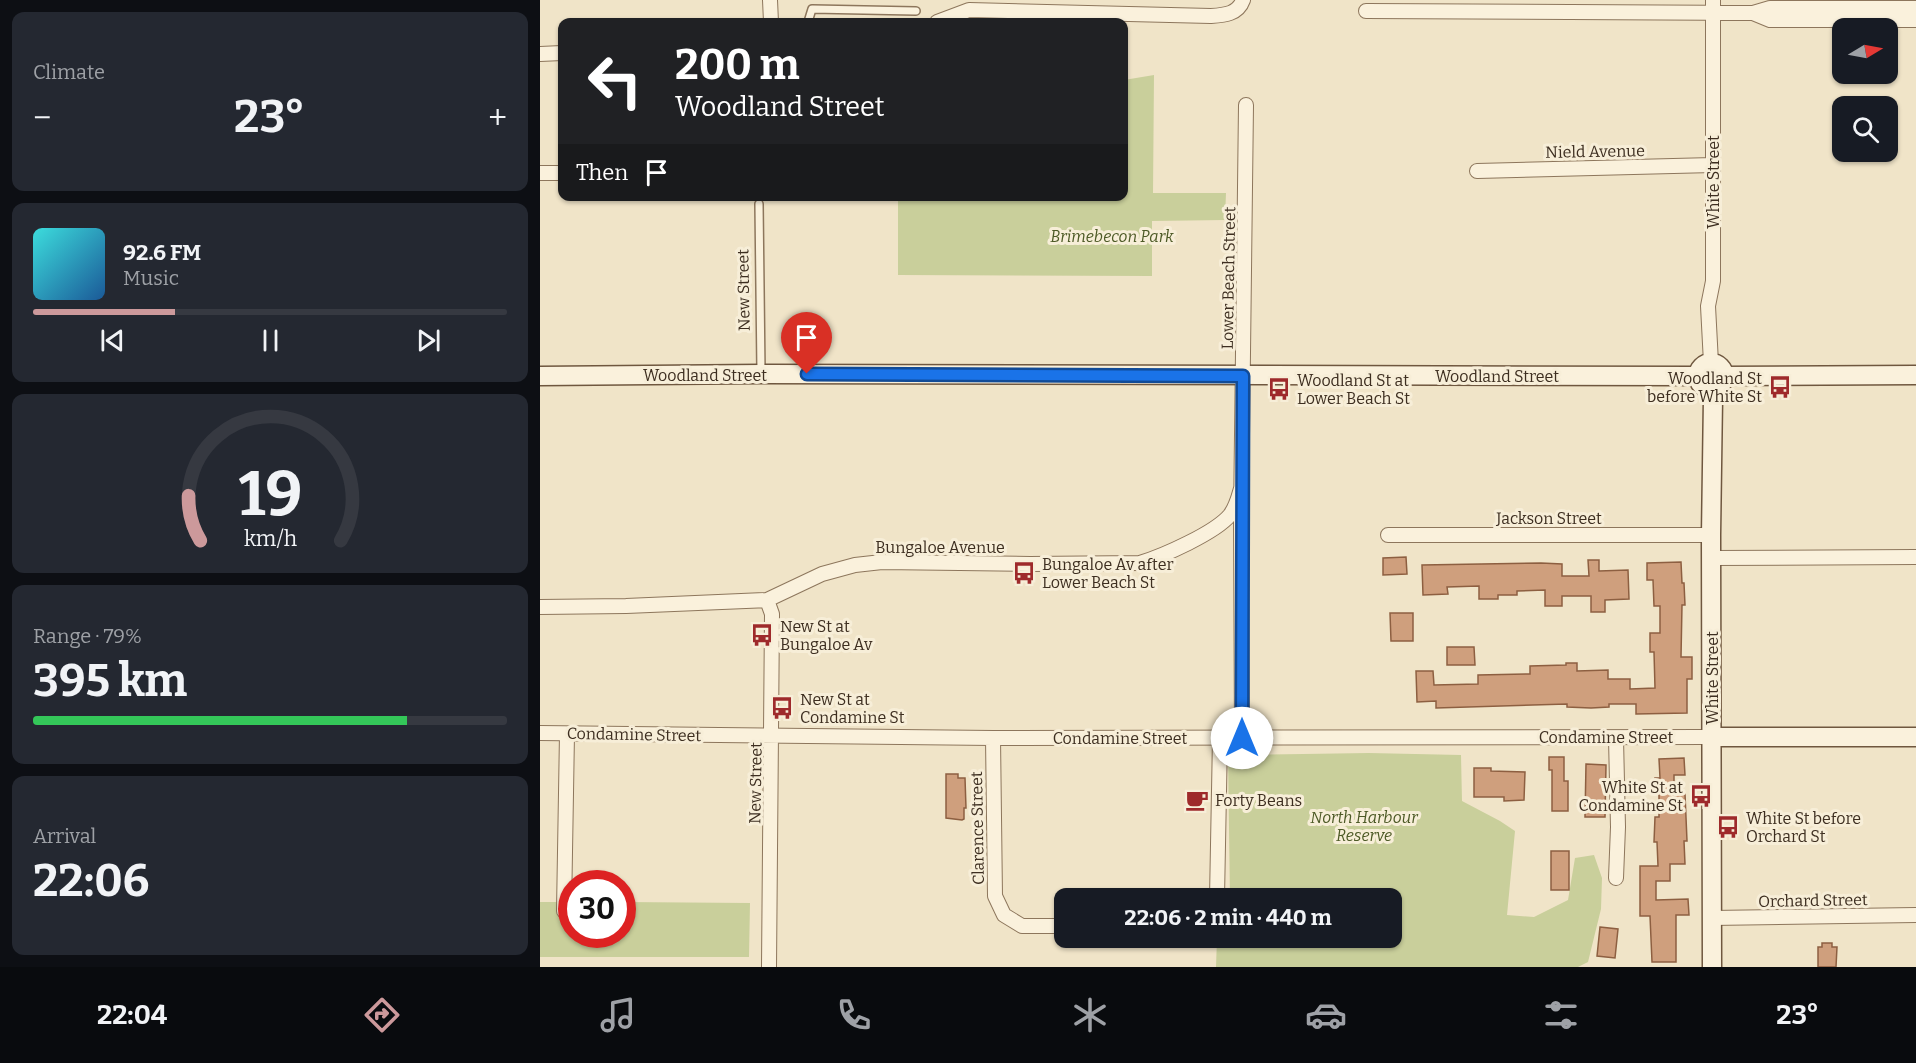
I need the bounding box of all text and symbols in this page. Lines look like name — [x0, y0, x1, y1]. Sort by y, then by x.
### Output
north arrow — [1832, 18, 1898, 84]
map controls — [1832, 18, 1898, 162]
text: 200 m — [675, 40, 800, 90]
icon: left — [576, 42, 654, 120]
text: Climate — [33, 60, 105, 84]
text: 23° — [234, 90, 305, 144]
text: Woodland Street — [675, 91, 885, 123]
button: search — [1832, 96, 1898, 162]
text: − — [33, 98, 51, 138]
text: + — [488, 98, 507, 138]
street label: White Street — [1704, 135, 1723, 229]
street label: Nield Avenue — [1545, 141, 1645, 162]
icon: arrive — [640, 156, 673, 189]
text: Then — [576, 159, 628, 186]
street label: Lower Beach Street — [1218, 206, 1239, 350]
park label: Brimebecon Park — [1050, 227, 1174, 246]
text: 92.6 FM — [123, 239, 201, 266]
street label: New Street — [733, 249, 754, 331]
text: Music — [123, 266, 179, 290]
pin — [781, 312, 832, 374]
icon: arrive — [790, 321, 823, 354]
icon: previous — [96, 324, 129, 357]
icon: pause — [254, 324, 287, 357]
icon: next — [412, 324, 445, 357]
street label: Woodland Street — [643, 366, 767, 385]
street label: Woodland Street — [1435, 367, 1559, 386]
place label: Woodland St before White St — [1647, 369, 1762, 406]
place label: Woodland St at Lower Beach St — [1297, 371, 1410, 408]
bus stop icon: Woodland St before White St — [1767, 374, 1793, 400]
bus stop icon: Woodland St at Lower Beach St — [1266, 376, 1292, 402]
text: 19 — [238, 457, 302, 532]
street label: Jackson Street — [1495, 509, 1602, 528]
text: km/h — [243, 526, 297, 552]
street label: Bungaloe Avenue — [875, 538, 1005, 557]
place label: Bungaloe Av after Lower Beach St — [1042, 555, 1173, 592]
bus stop icon: Bungaloe Av after Lower Beach St — [1011, 560, 1037, 586]
place label: New St at Bungaloe Av — [780, 617, 873, 654]
bus stop icon: New St at Bungaloe Av — [749, 622, 775, 648]
text: Range · 79% — [33, 624, 142, 648]
street label: White Street — [1703, 631, 1722, 725]
text: 395 km — [33, 654, 187, 708]
place label: New St at Condamine St — [800, 690, 905, 727]
bus stop icon: New St at Condamine St — [769, 695, 795, 721]
position arrow — [1210, 706, 1274, 770]
street label: Condamine Street — [567, 724, 702, 745]
street label: Condamine Street — [1539, 728, 1673, 747]
street label: Condamine Street — [1053, 729, 1187, 748]
street label: New Street — [745, 742, 766, 824]
street label: Clarence Street — [967, 771, 988, 885]
place label: White St at Condamine St — [1578, 778, 1683, 815]
bus stop icon: White St at Condamine St — [1688, 783, 1714, 809]
cafe icon: Forty Beans — [1184, 787, 1210, 813]
place label: Forty Beans — [1215, 791, 1302, 810]
park label: North Harbour Reserve — [1310, 808, 1419, 845]
place label: White St before Orchard St — [1746, 809, 1861, 846]
bus stop icon: White St before Orchard St — [1715, 814, 1741, 840]
text: Arrival — [33, 824, 96, 848]
text: 22:06 — [33, 854, 149, 908]
speed limit sign: 30 — [558, 870, 636, 948]
street label: Orchard Street — [1758, 890, 1868, 911]
text: 22:06 · 2 min · 440 m — [1124, 904, 1332, 931]
icon: directions — [361, 994, 403, 1036]
icon: music — [597, 994, 639, 1036]
icon: phone — [833, 994, 875, 1036]
icon: climate — [1069, 994, 1111, 1036]
icon: car — [1305, 994, 1347, 1036]
icon: filters — [1540, 994, 1582, 1036]
text: 22:04 — [97, 999, 167, 1031]
text: 23° — [1776, 999, 1819, 1031]

